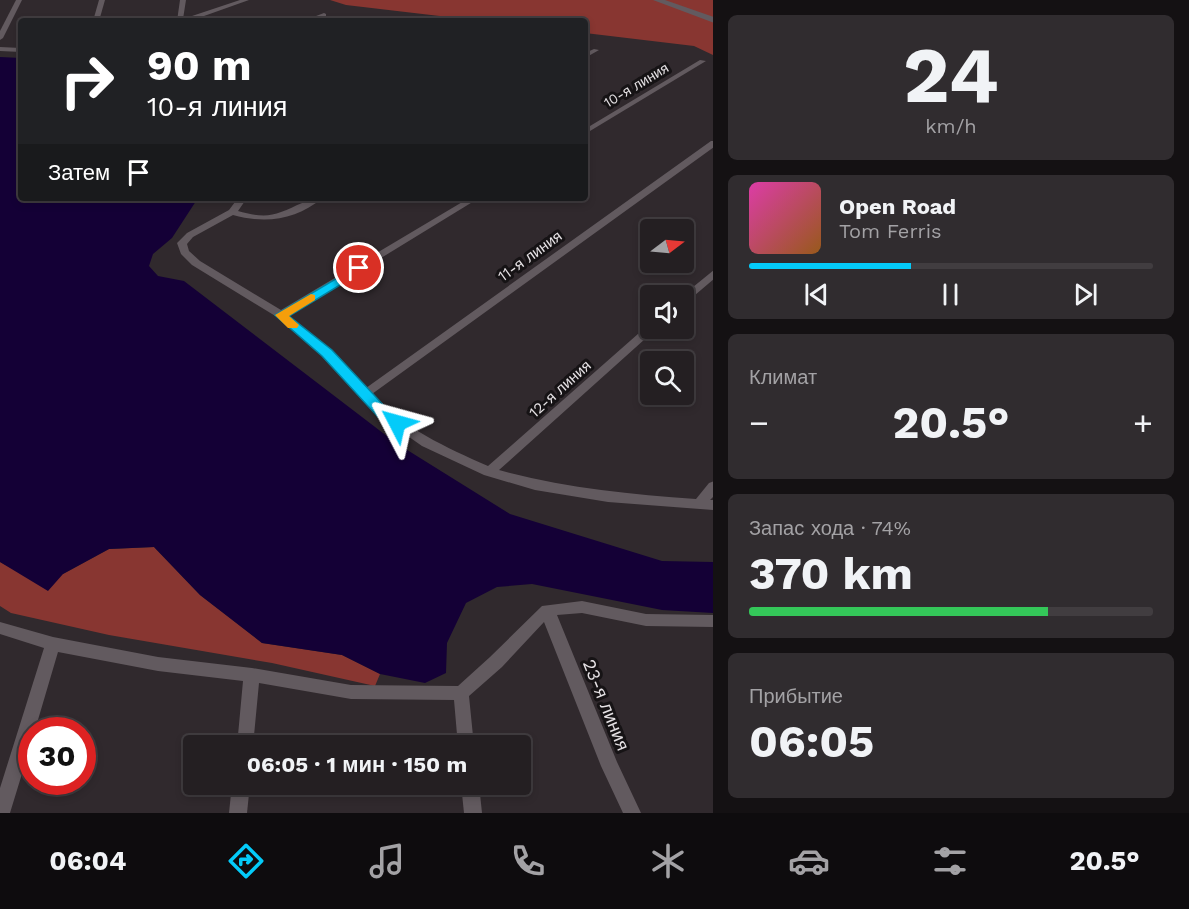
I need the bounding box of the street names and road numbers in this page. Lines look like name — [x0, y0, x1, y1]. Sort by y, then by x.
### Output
street label: 10-я линия — [601, 59, 671, 111]
street label: 11-я линия — [495, 227, 565, 285]
street label: 12-я линия — [525, 357, 595, 421]
street label: 23-я линия — [579, 656, 634, 753]

